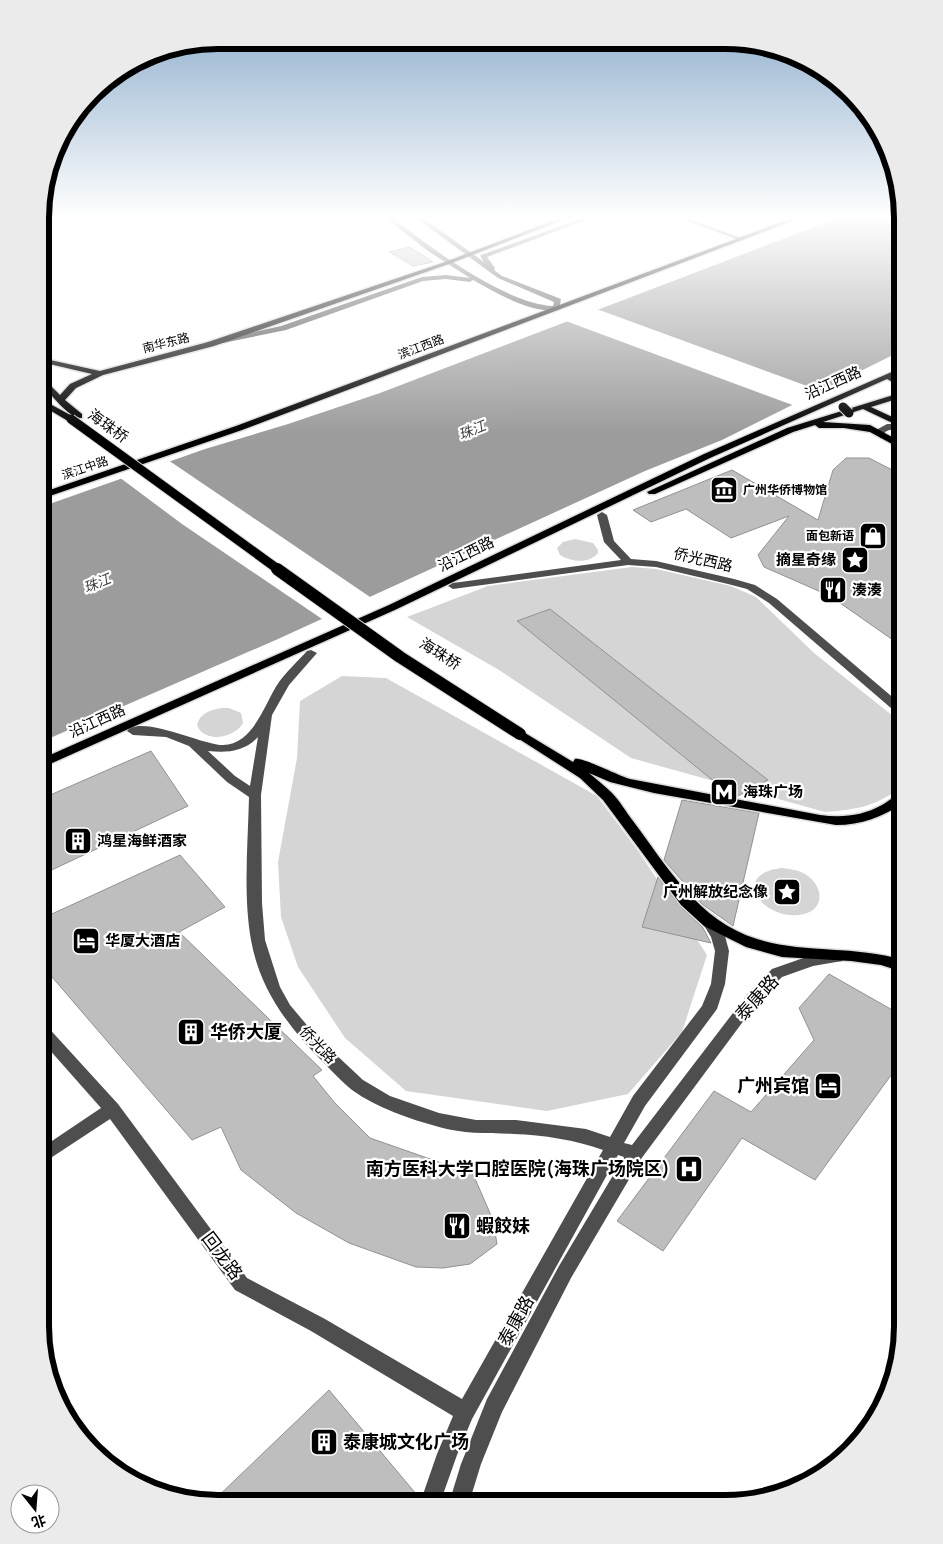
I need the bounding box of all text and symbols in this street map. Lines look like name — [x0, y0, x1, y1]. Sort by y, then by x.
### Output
street label: 南华东路 — [141, 328, 191, 357]
street label: 滨江西路 — [395, 330, 446, 363]
street label: 沿江西路 — [801, 361, 864, 404]
street label: 海珠桥 — [84, 404, 133, 447]
water label: 珠江 — [455, 415, 490, 444]
street label: 滨江中路 — [59, 452, 110, 483]
museum icon: 广州华侨博物馆 — [709, 475, 739, 505]
place label: 广州华侨博物馆 — [743, 481, 827, 498]
shop icon: 面包新语 — [858, 521, 888, 551]
place label: 面包新语 — [806, 527, 854, 544]
street label: 沿江西路 — [434, 531, 497, 576]
street label: 侨光西路 — [672, 543, 735, 576]
place icon: 摘星奇缘 — [840, 545, 870, 575]
place label: 摘星奇缘 — [776, 549, 836, 570]
water label: 珠江 — [80, 568, 115, 597]
restaurant icon: 湊湊 — [818, 575, 848, 605]
place label: 湊湊 — [852, 579, 882, 600]
street label: 海珠桥 — [416, 633, 465, 674]
street label: 沿江西路 — [65, 699, 128, 742]
metro station icon: 海珠广场 — [709, 777, 739, 807]
place label: 海珠广场 — [743, 781, 803, 802]
building icon: 鸿星海鲜酒家 — [63, 826, 93, 856]
place label: 鸿星海鲜酒家 — [97, 830, 187, 851]
place icon: 广州解放纪念像 — [772, 877, 802, 907]
place label: 广州解放纪念像 — [663, 881, 768, 902]
hotel icon: 华厦大酒店 — [71, 926, 101, 956]
place label: 华厦大酒店 — [105, 930, 180, 951]
street label: 泰康路 — [729, 969, 783, 1025]
building icon: 华侨大厦 — [176, 1017, 206, 1047]
place label: 华侨大厦 — [210, 1019, 282, 1043]
street label: 侨光路 — [295, 1021, 342, 1068]
hotel icon: 广州宾馆 — [813, 1071, 843, 1101]
place label: 广州宾馆 — [737, 1073, 809, 1097]
hospital icon: 南方医科大学口腔医院(海珠广场院区) — [674, 1154, 704, 1184]
place label: 南方医科大学口腔医院(海珠广场院区) — [366, 1156, 670, 1180]
restaurant icon: 蝦餃妹 — [442, 1211, 472, 1241]
place label: 蝦餃妹 — [476, 1213, 530, 1237]
street label: 回龙路 — [197, 1227, 249, 1284]
street label: 泰康路 — [492, 1291, 539, 1350]
building icon: 泰康城文化广场 — [309, 1427, 339, 1457]
place label: 泰康城文化广场 — [343, 1429, 469, 1453]
north arrow — [10, 1484, 60, 1534]
text: 北 — [29, 1511, 48, 1533]

